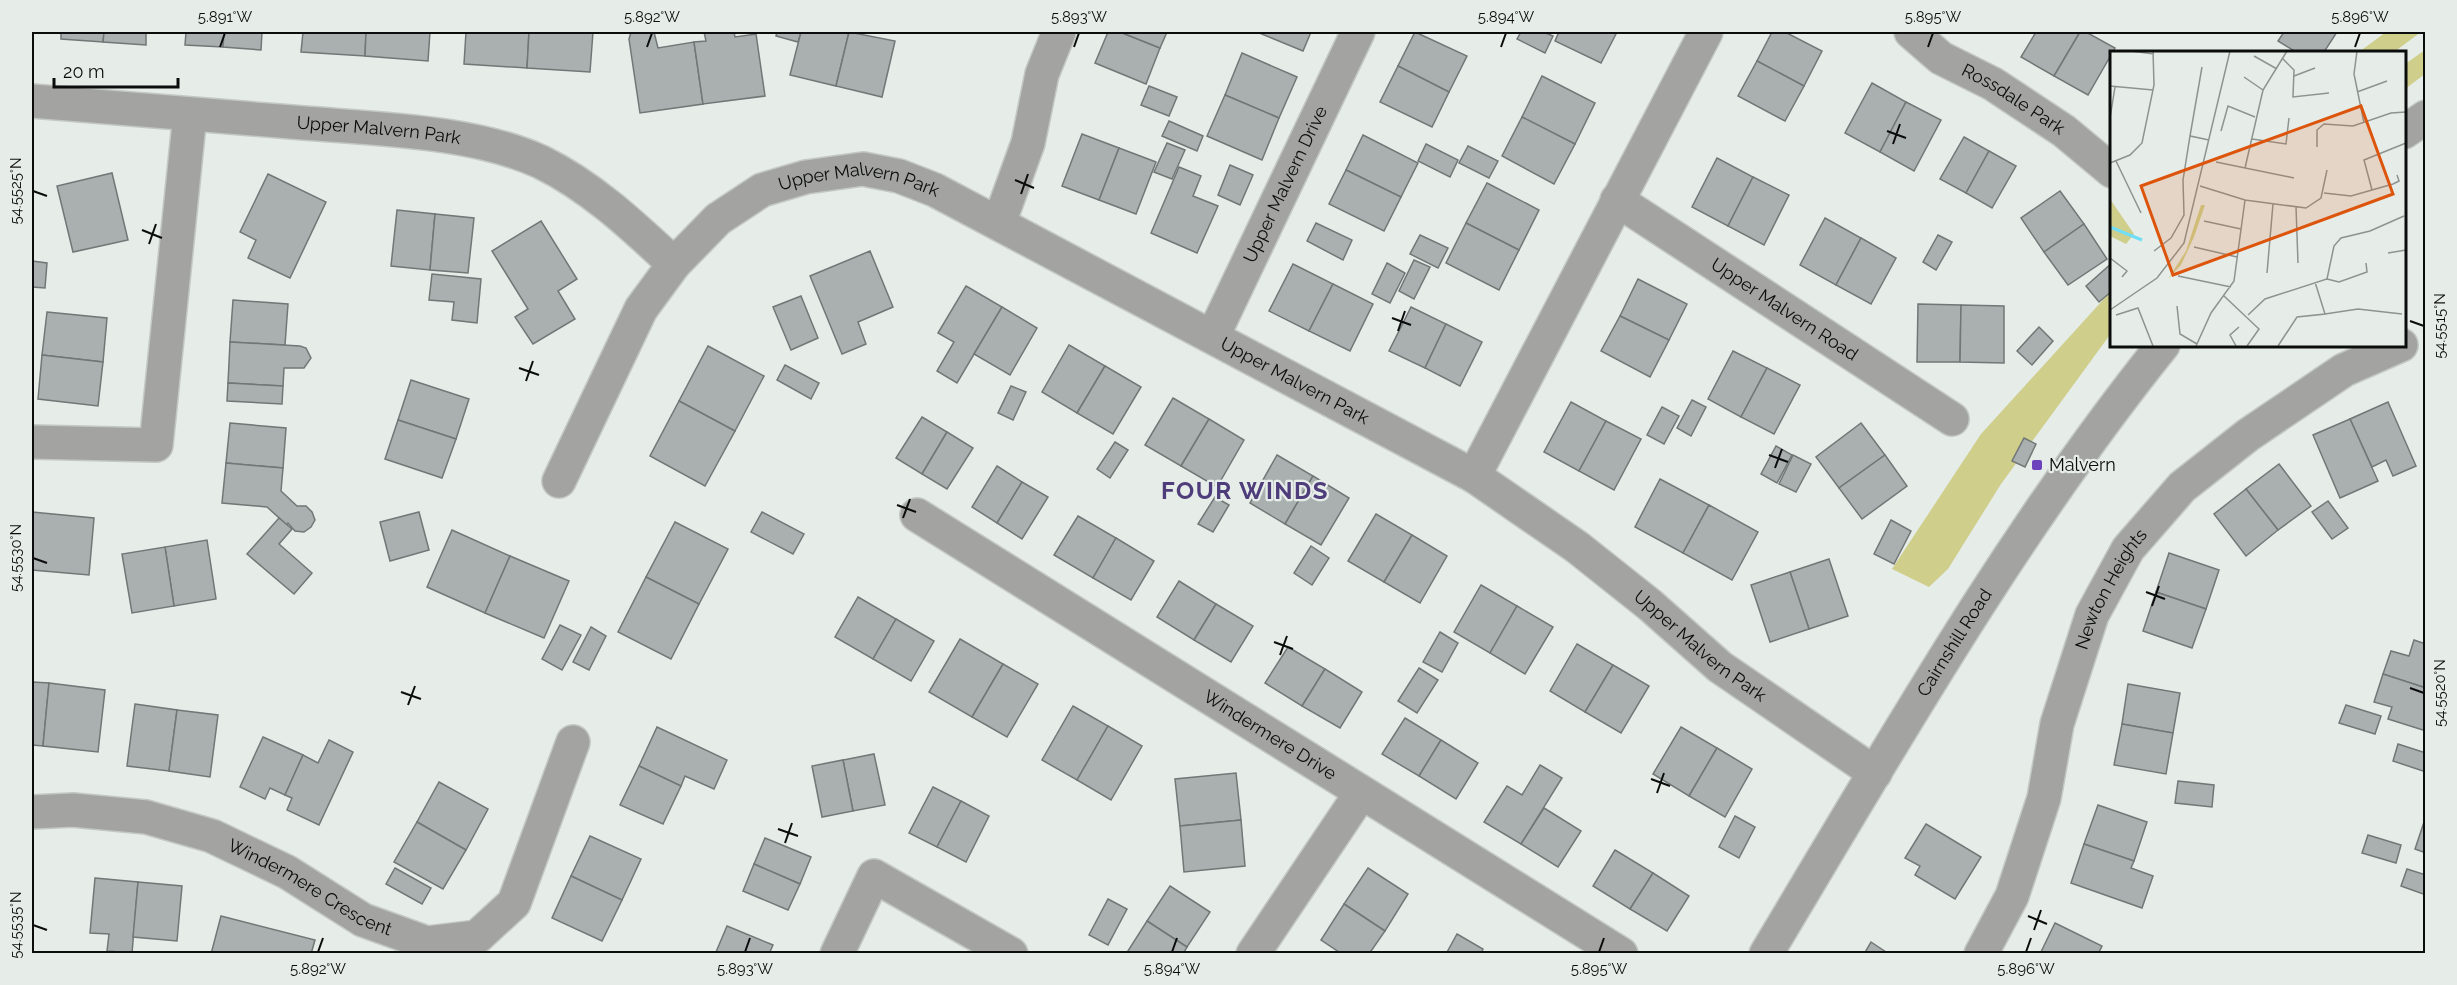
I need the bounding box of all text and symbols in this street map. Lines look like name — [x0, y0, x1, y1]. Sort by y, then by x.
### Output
text: 5.891°W — [198, 8, 253, 26]
text: 5.892°W — [624, 8, 680, 26]
text: 5.893°W — [1051, 8, 1107, 26]
text: 5.894°W — [1478, 8, 1534, 26]
text: 5.895°W — [1905, 8, 1962, 26]
text: 5.896°W — [2331, 8, 2389, 26]
scale bar — [54, 51, 178, 89]
inset map — [2110, 51, 2406, 346]
street label: Rossdale Park — [1959, 59, 2069, 139]
text: 20 m — [63, 61, 105, 82]
street label: Upper Malvern Drive — [1239, 102, 1331, 266]
street label: Upper Malvern Park — [296, 111, 463, 148]
text: 54.5525°N — [7, 157, 25, 225]
street label: Upper Malvern Park — [776, 158, 943, 201]
street label: Upper Malvern Road — [1707, 253, 1862, 365]
text: 54.5515°N — [2431, 293, 2449, 359]
street label: Upper Malvern Park — [1217, 333, 1373, 429]
place label: Malvern — [2049, 454, 2116, 475]
marker: Malvern — [2030, 458, 2044, 472]
district label: FOUR WINDS — [1161, 476, 1329, 505]
text: 54.5530°N — [7, 524, 25, 592]
street label: Newton Heights — [2071, 524, 2151, 652]
street label: Upper Malvern Park — [1630, 585, 1771, 706]
street label: Cairnshill Road — [1912, 585, 1996, 700]
text: 54.5520°N — [2431, 659, 2449, 727]
street label: Windermere Drive — [1200, 685, 1341, 784]
street label: Windermere Crescent — [225, 834, 395, 940]
text: 54.5535°N — [7, 891, 25, 959]
text: 5.892°W — [290, 960, 346, 978]
text: 5.893°W — [717, 960, 773, 978]
text: 5.894°W — [1144, 960, 1200, 978]
text: 5.895°W — [1571, 960, 1628, 978]
text: 5.896°W — [1997, 960, 2055, 978]

